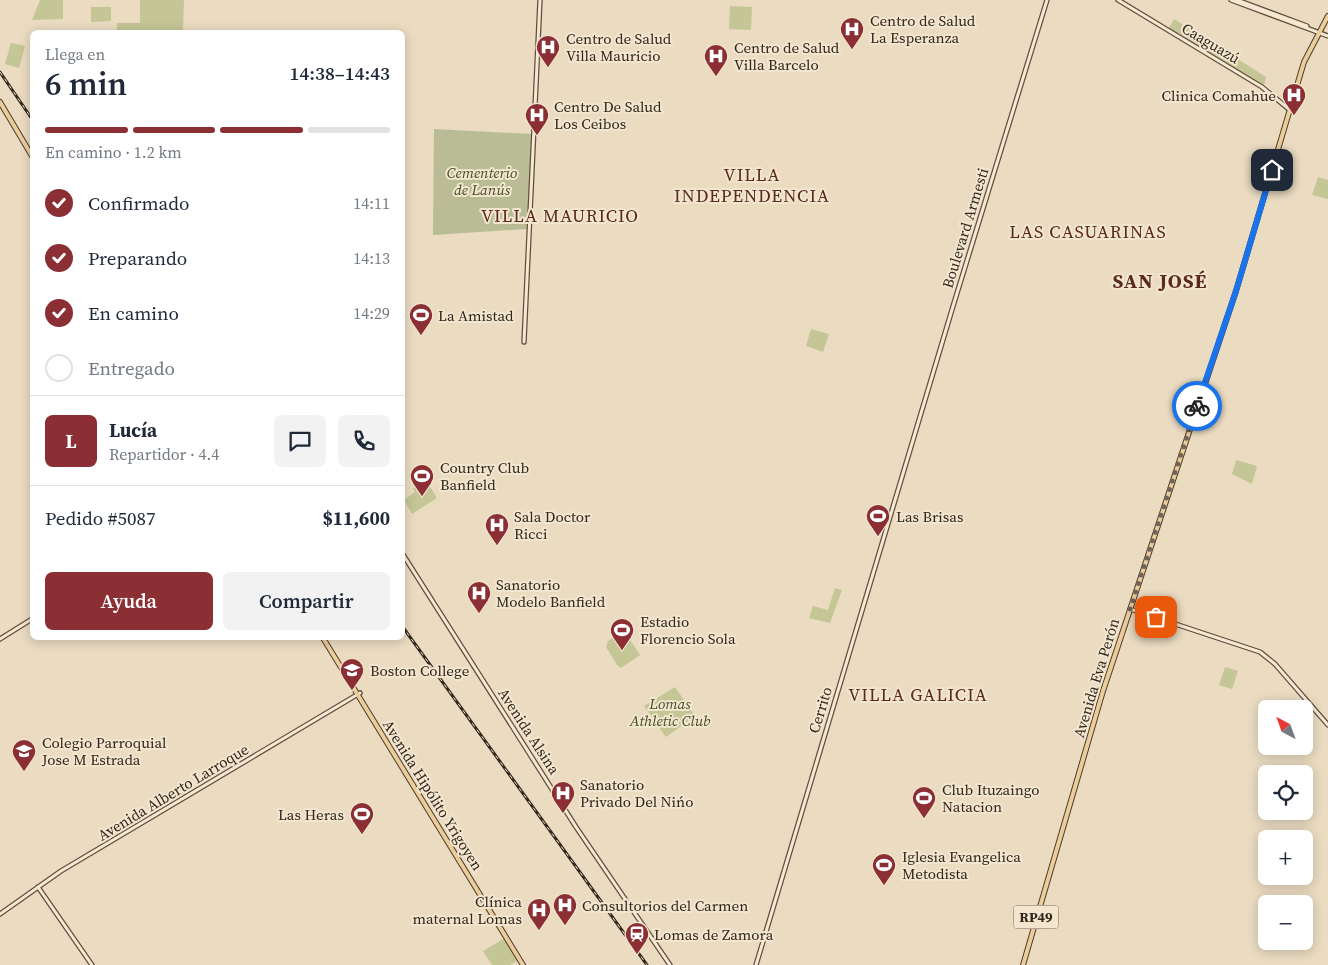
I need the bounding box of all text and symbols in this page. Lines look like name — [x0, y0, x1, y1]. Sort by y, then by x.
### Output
place label: Centro de Salud La Esperanza — [870, 10, 976, 48]
hospital icon: Centro de Salud La Esperanza — [839, 16, 865, 50]
street label: Caaguazú — [1178, 17, 1244, 69]
place label: Centro de Salud Villa Mauricio — [566, 28, 672, 66]
hospital icon: Centro de Salud Villa Mauricio — [535, 34, 561, 68]
place label: Centro de Salud Villa Barcelo — [734, 37, 840, 75]
text: Llega en — [45, 43, 105, 65]
hospital icon: Centro de Salud Villa Barcelo — [703, 43, 729, 77]
text: 14:38–14:43 — [290, 60, 390, 86]
text: 6 min — [45, 62, 127, 106]
hospital icon: Clinica Comahue — [1281, 82, 1307, 116]
place label: Clinica Comahue — [1162, 85, 1276, 106]
place label: Centro De Salud Los Ceibos — [554, 96, 662, 134]
hospital icon: Centro De Salud Los Ceibos — [524, 102, 550, 136]
text: En camino · 1.2 km — [45, 141, 182, 163]
pin — [1251, 149, 1293, 191]
icon: home — [1258, 156, 1286, 184]
park label: Cementerio de Lanús — [447, 162, 517, 200]
district label: VILLA INDEPENDENCIA — [674, 162, 830, 208]
street label: Boulevard Armesti — [937, 165, 993, 291]
icon: check — [45, 189, 73, 217]
text: Confirmado — [88, 190, 190, 216]
text: 14:11 — [353, 192, 390, 214]
district label: VILLA MAURICIO — [481, 203, 639, 228]
district label: LAS CASUARINAS — [1009, 219, 1167, 244]
icon: check — [45, 244, 73, 272]
text: Preparando — [88, 245, 187, 271]
text: 14:13 — [353, 247, 390, 269]
district label: SAN JOSÉ — [1113, 267, 1207, 295]
icon: check — [45, 299, 73, 327]
text: En camino — [88, 300, 179, 326]
text: 14:29 — [353, 302, 390, 324]
sports icon: La Amistad — [408, 302, 434, 336]
place label: La Amistad — [438, 305, 514, 326]
text: Entregado — [88, 355, 175, 381]
courier — [1172, 381, 1222, 431]
icon: bike — [1183, 392, 1211, 420]
button: chat — [274, 415, 326, 467]
button: phone — [338, 415, 390, 467]
text: Lucía — [109, 417, 157, 443]
text: L — [65, 428, 77, 454]
text: Repartidor · 4.4 — [109, 443, 219, 465]
place label: Country Club Banfield — [440, 457, 529, 495]
sports icon: Country Club Banfield — [409, 463, 435, 497]
sports icon: Las Brisas — [865, 503, 891, 537]
text: Pedido #5087 — [45, 505, 156, 531]
text: $11,600 — [323, 505, 390, 531]
place label: Sala Doctor Ricci — [514, 506, 591, 544]
place label: Las Brisas — [896, 506, 964, 527]
hospital icon: Sala Doctor Ricci — [484, 512, 510, 546]
button: Ayuda — [45, 572, 213, 630]
button: Compartir — [223, 572, 390, 630]
place label: Sanatorio Modelo Banfield — [496, 574, 606, 612]
hospital icon: Sanatorio Modelo Banfield — [466, 580, 492, 614]
pin — [1135, 596, 1177, 638]
icon: bag — [1142, 603, 1170, 631]
place label: Estadio Florencio Sola — [640, 611, 736, 649]
street label: Avenida Eva Perón — [1068, 616, 1124, 740]
sports icon: Estadio Florencio Sola — [609, 617, 635, 651]
school or university icon: Boston College — [339, 657, 365, 691]
place label: Boston College — [370, 660, 470, 681]
district label: VILLA GALICIA — [848, 682, 988, 707]
street label: Avenida Alsina — [493, 684, 565, 779]
street label: Cerrito — [803, 684, 837, 736]
park label: Lomas Athletic Club — [629, 693, 711, 731]
north arrow — [1258, 700, 1312, 755]
map controls — [1258, 700, 1313, 950]
street label: Avenida Hipólito Yrigoyen — [378, 716, 488, 874]
place label: Colegio Parroquial Jose M Estrada — [41, 732, 167, 770]
school or university icon: Colegio Parroquial Jose M Estrada — [11, 738, 37, 772]
street label: Avenida Alberto Larroque — [93, 738, 253, 846]
button: locate — [1258, 765, 1313, 820]
place label: Sanatorio Privado Del Nińo — [580, 774, 693, 812]
place label: Club Ituzaingo Natacion — [942, 779, 1040, 817]
hospital icon: Sanatorio Privado Del Nińo — [550, 780, 576, 814]
sports icon: Club Ituzaingo Natacion — [911, 785, 937, 819]
sports icon: Las Heras — [349, 801, 375, 835]
place label: Las Heras — [278, 804, 344, 825]
button: + — [1258, 830, 1313, 885]
place label: Iglesia Evangelica Metodista — [902, 846, 1021, 884]
sports icon: Iglesia Evangelica Metodista — [871, 852, 897, 886]
place label: Clínica maternal Lomas — [412, 891, 522, 929]
hospital icon: Consultorios del Carmen — [552, 892, 578, 926]
place label: Consultorios del Carmen — [582, 895, 748, 916]
button: − — [1258, 895, 1313, 950]
hospital icon: Clínica maternal Lomas — [526, 897, 552, 931]
road number: RP49 — [1014, 906, 1058, 929]
station icon: Lomas de Zamora — [624, 921, 650, 955]
place label: Lomas de Zamora — [654, 924, 774, 945]

